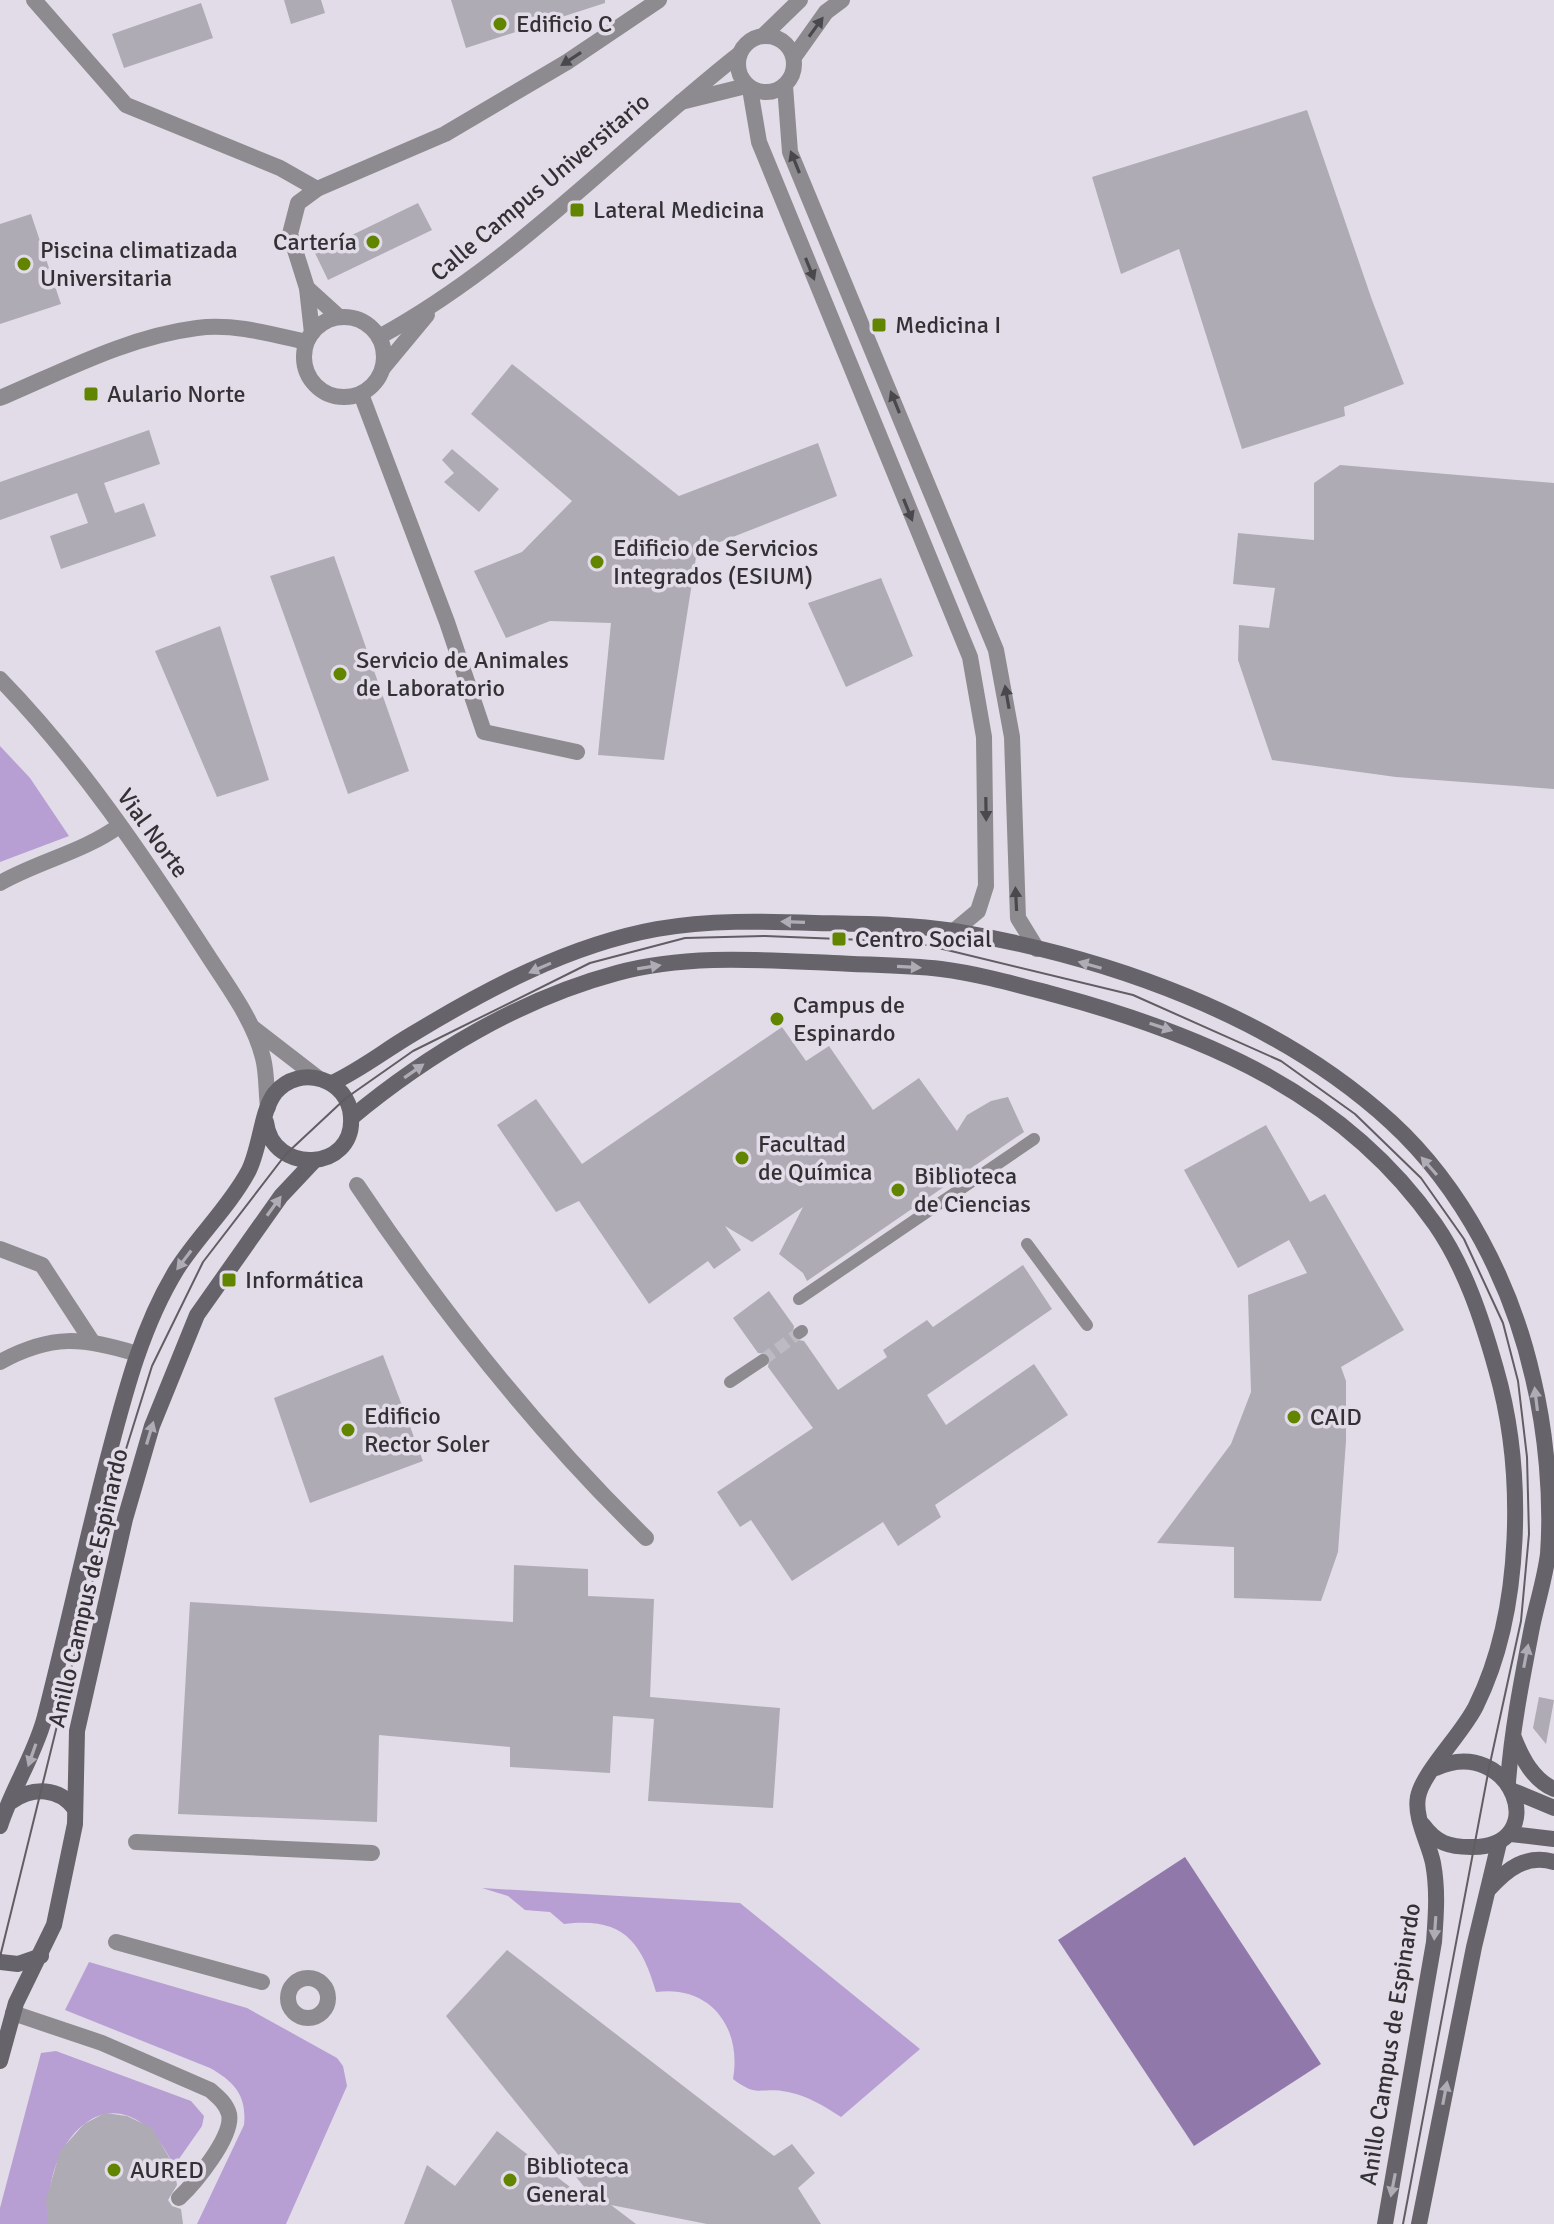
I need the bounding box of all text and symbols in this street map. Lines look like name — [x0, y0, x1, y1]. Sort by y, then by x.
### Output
place label: Edificio C — [516, 9, 613, 39]
marker: Edificio C — [491, 15, 509, 33]
one-way arrow — [808, 16, 823, 37]
one-way arrow — [560, 51, 581, 66]
street label: Calle Campus Universitario — [424, 86, 656, 288]
one-way arrow — [788, 150, 801, 174]
place label: Lateral Medicina — [593, 195, 764, 225]
marker: Lateral Medicina — [568, 201, 586, 219]
place label: Cartería — [273, 227, 357, 257]
marker: Cartería — [364, 233, 382, 251]
place label: Piscina climatizada Universitaria — [40, 235, 238, 293]
marker: Piscina climatizada Universitaria — [15, 255, 33, 273]
one-way arrow — [804, 257, 817, 281]
place label: Medicina I — [895, 310, 1001, 340]
marker: Medicina I — [870, 316, 888, 334]
place label: Aulario Norte — [107, 379, 246, 409]
marker: Aulario Norte — [82, 385, 100, 403]
one-way arrow — [888, 390, 901, 414]
one-way arrow — [901, 498, 914, 522]
place label: Edificio de Servicios Integrados (ESIUM) — [613, 533, 818, 591]
marker: Edificio de Servicios Integrados (ESIUM) — [588, 553, 606, 571]
place label: Servicio de Animales de Laboratorio — [356, 645, 569, 703]
marker: Servicio de Animales de Laboratorio — [331, 665, 349, 683]
one-way arrow — [1000, 684, 1012, 709]
street label: Vial Norte — [111, 782, 195, 884]
one-way arrow — [980, 797, 992, 822]
one-way arrow — [1010, 886, 1023, 911]
one-way arrow — [780, 916, 805, 929]
place label: Centro Social — [855, 924, 992, 954]
marker: Centro Social — [830, 930, 848, 948]
one-way arrow — [1078, 958, 1102, 971]
one-way arrow — [637, 960, 662, 973]
one-way arrow — [528, 961, 552, 974]
one-way arrow — [897, 961, 922, 974]
place label: Campus de Espinardo — [793, 990, 905, 1048]
marker: Campus de Espinardo — [768, 1010, 786, 1028]
one-way arrow — [1149, 1021, 1173, 1034]
one-way arrow — [403, 1064, 424, 1079]
place label: Facultad de Química — [758, 1129, 872, 1187]
marker: Facultad de Química — [733, 1149, 751, 1167]
one-way arrow — [1421, 1156, 1438, 1176]
place label: Biblioteca de Ciencias — [914, 1161, 1031, 1219]
marker: Biblioteca de Ciencias — [889, 1181, 907, 1199]
one-way arrow — [265, 1196, 281, 1216]
one-way arrow — [177, 1249, 192, 1270]
place label: Informática — [245, 1265, 364, 1295]
marker: Informática — [220, 1271, 238, 1289]
one-way arrow — [1530, 1386, 1543, 1411]
place label: Edificio Rector Soler — [364, 1401, 490, 1459]
place label: CAID — [1310, 1402, 1362, 1432]
marker: CAID — [1285, 1408, 1303, 1426]
one-way arrow — [144, 1420, 157, 1444]
marker: Edificio Rector Soler — [339, 1421, 357, 1439]
street label: Anillo Campus de Espinardo — [41, 1446, 135, 1730]
one-way arrow — [1521, 1643, 1533, 1668]
one-way arrow — [26, 1743, 38, 1767]
street label: Anillo Campus de Espinardo — [1353, 1901, 1427, 2187]
one-way arrow — [1428, 1916, 1441, 1941]
one-way arrow — [1440, 2080, 1452, 2105]
place label: Biblioteca General — [526, 2151, 629, 2209]
place label: AURED — [130, 2155, 204, 2185]
marker: AURED — [105, 2161, 123, 2179]
marker: Biblioteca General — [501, 2171, 519, 2189]
one-way arrow — [1386, 2172, 1399, 2197]

